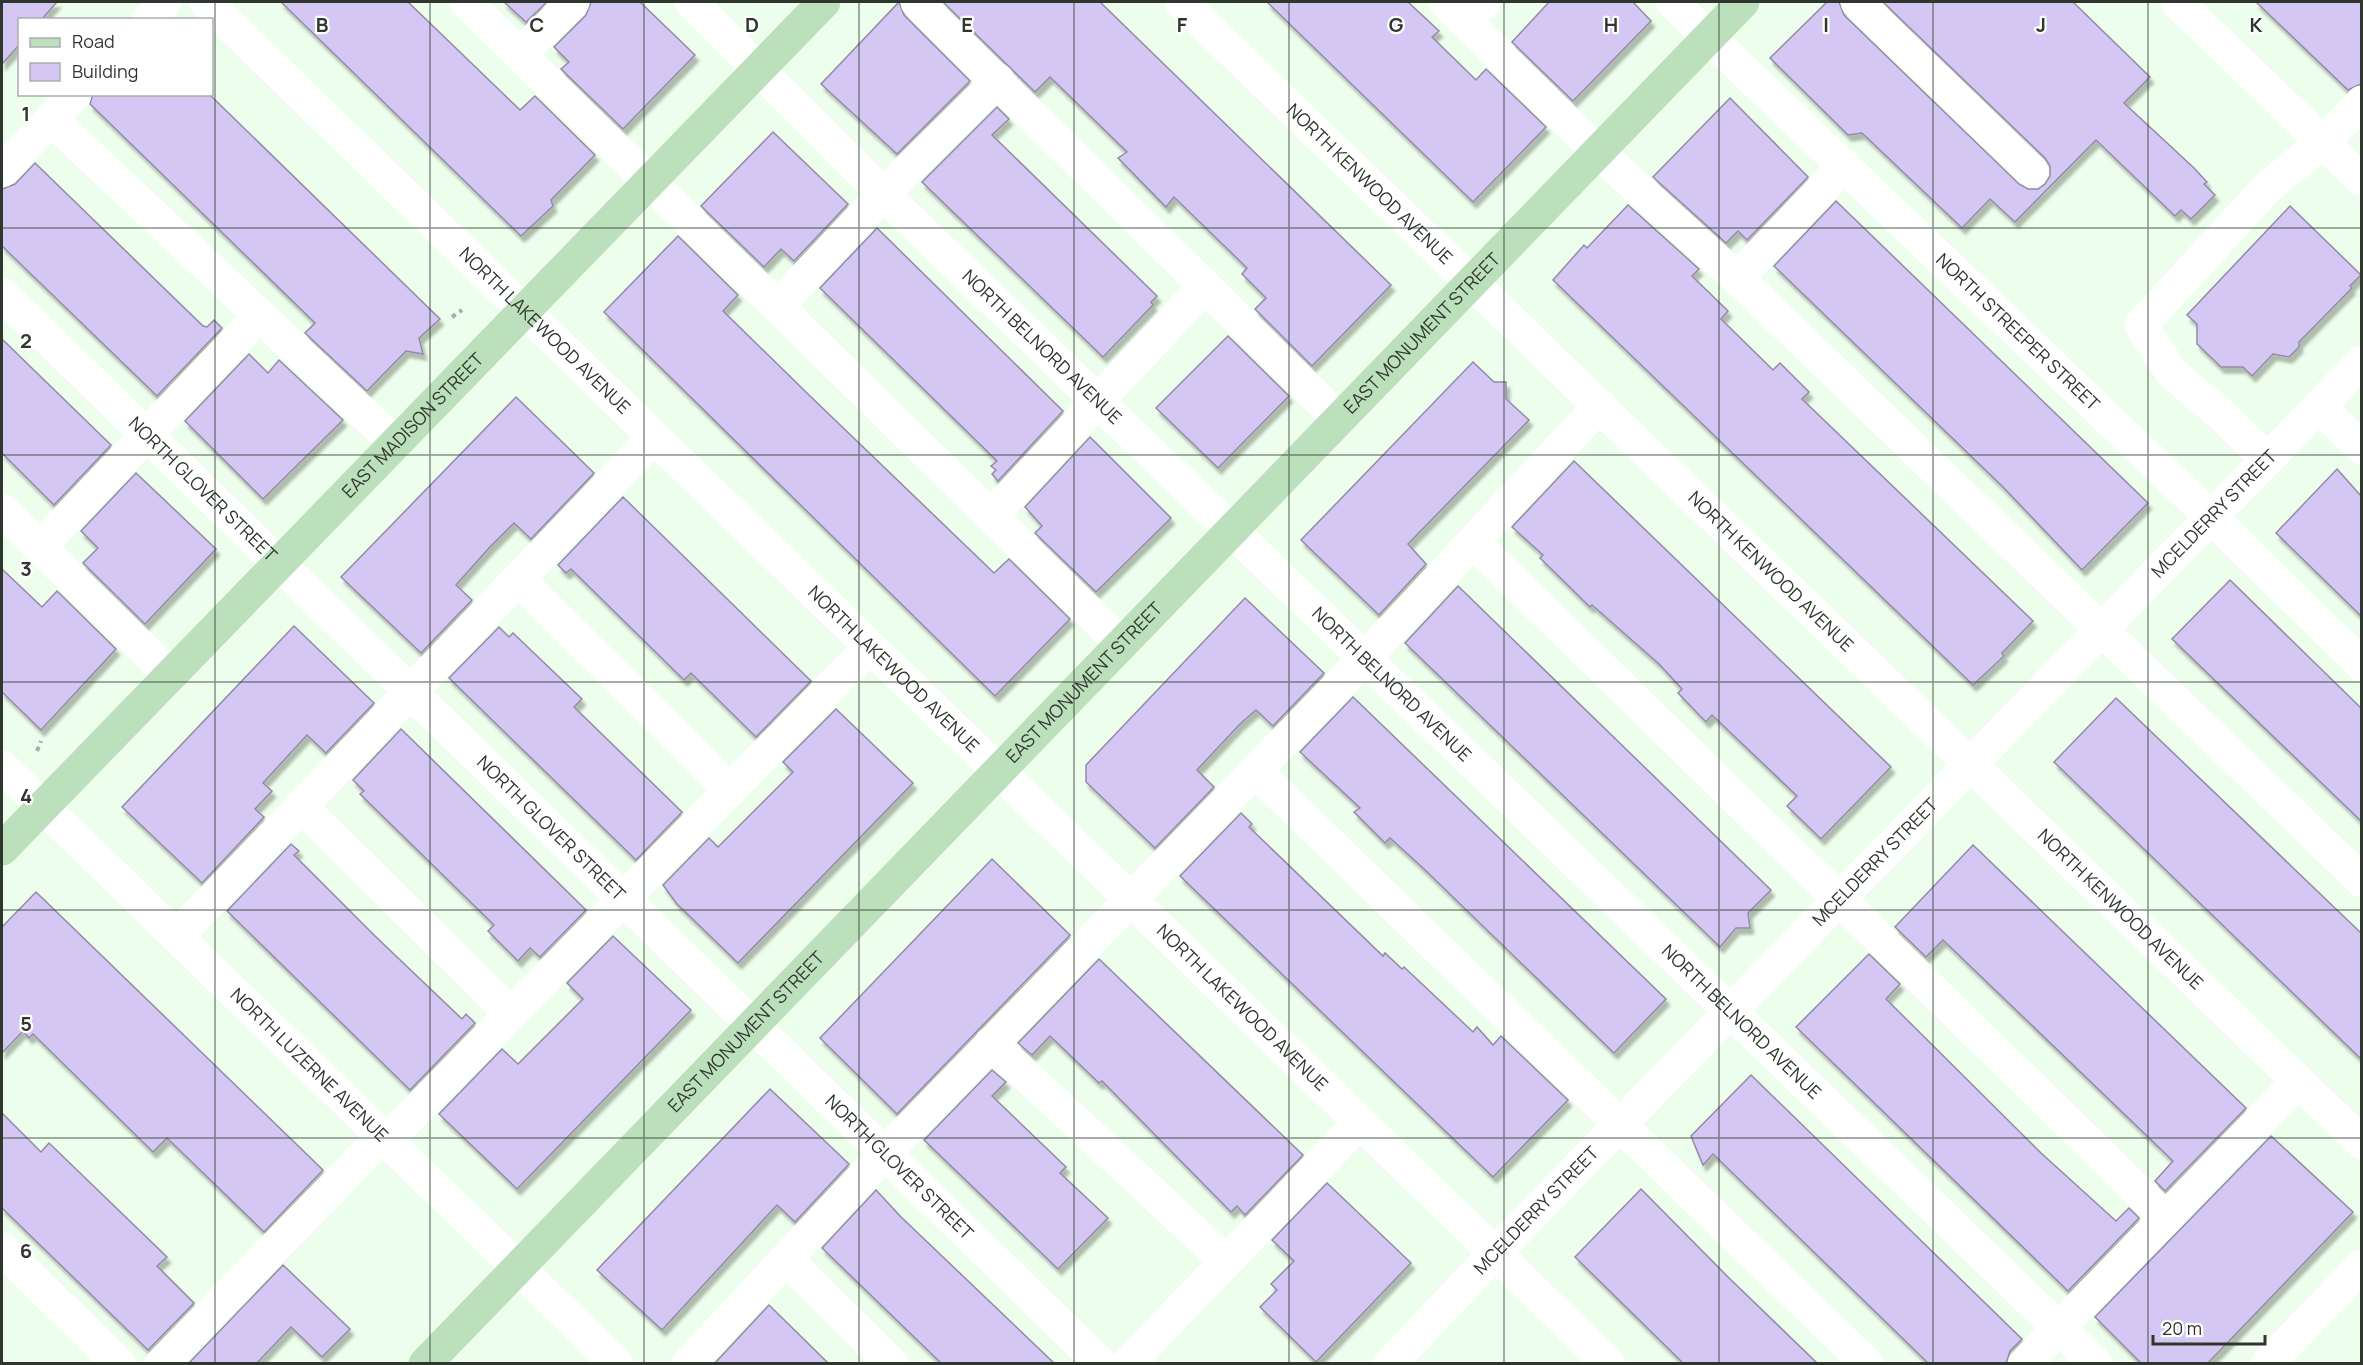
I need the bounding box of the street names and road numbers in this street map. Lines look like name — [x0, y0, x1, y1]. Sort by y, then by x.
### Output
street label: NORTH KENWOOD AVENUE — [1282, 98, 1458, 269]
street label: NORTH LAKEWOOD AVENUE — [455, 241, 636, 419]
street label: EAST MONUMENT STREET — [1338, 247, 1505, 419]
street label: NORTH STREEPER STREET — [1931, 248, 2105, 416]
street label: NORTH BELNORD AVENUE — [957, 264, 1127, 429]
street label: EAST MADISON STREET — [336, 347, 488, 503]
street label: NORTH GLOVER STREET — [124, 411, 283, 566]
street label: MCELDERRY STREET — [2146, 444, 2281, 582]
street label: NORTH KENWOOD AVENUE — [1683, 485, 1859, 657]
street label: NORTH LAKEWOOD AVENUE — [803, 580, 985, 757]
street label: EAST MONUMENT STREET — [1000, 596, 1167, 768]
street label: NORTH BELNORD AVENUE — [1307, 601, 1477, 766]
street label: NORTH GLOVER STREET — [472, 750, 631, 905]
street label: MCELDERRY STREET — [1807, 792, 1942, 931]
street label: NORTH KENWOOD AVENUE — [2033, 823, 2209, 994]
street label: NORTH LAKEWOOD AVENUE — [1152, 918, 1334, 1096]
street label: NORTH BELNORD AVENUE — [1657, 939, 1827, 1104]
street label: EAST MONUMENT STREET — [662, 945, 829, 1117]
street label: NORTH LUZERNE AVENUE — [226, 982, 394, 1146]
street label: NORTH GLOVER STREET — [820, 1089, 979, 1245]
street label: MCELDERRY STREET — [1468, 1140, 1604, 1279]

